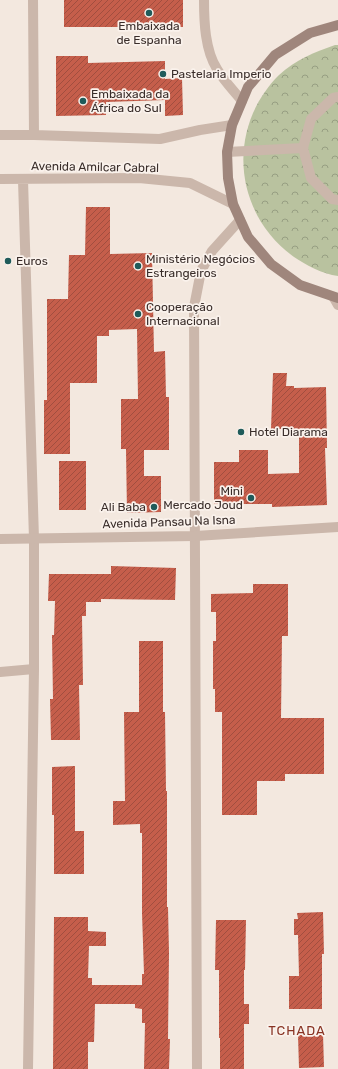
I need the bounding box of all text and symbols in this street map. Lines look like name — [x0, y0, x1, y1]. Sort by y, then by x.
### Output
marker: Embaixada de Espanha — [144, 8, 154, 18]
place label: Embaixada de Espanha — [116, 19, 182, 47]
place label: Pastelaria Imperio — [171, 67, 272, 81]
marker: Pastelaria Imperio — [158, 69, 168, 79]
place label: Embaixada da África do Sul — [91, 87, 169, 115]
marker: Embaixada da África do Sul — [78, 96, 88, 106]
street label: Avenida Amilcar Cabral — [31, 159, 159, 175]
place label: Ministério Negócios Estrangeiros — [146, 252, 255, 280]
place label: Euros — [16, 254, 48, 268]
marker: Euros — [3, 256, 13, 266]
marker: Ministério Negócios Estrangeiros — [133, 261, 143, 271]
place label: Cooperação Internacional — [146, 300, 220, 328]
marker: Cooperação Internacional — [133, 309, 143, 319]
place label: Hotel Diarama — [249, 425, 328, 439]
marker: Hotel Diarama — [236, 427, 246, 437]
place label: Mini Mercado Joud — [163, 484, 243, 512]
marker: Mini Mercado Joud — [246, 493, 256, 503]
place label: Ali Baba — [101, 500, 146, 514]
marker: Ali Baba — [149, 502, 159, 512]
street label: Avenida Pansau Na Isna — [102, 513, 236, 531]
district label: TCHADA — [268, 1023, 326, 1038]

